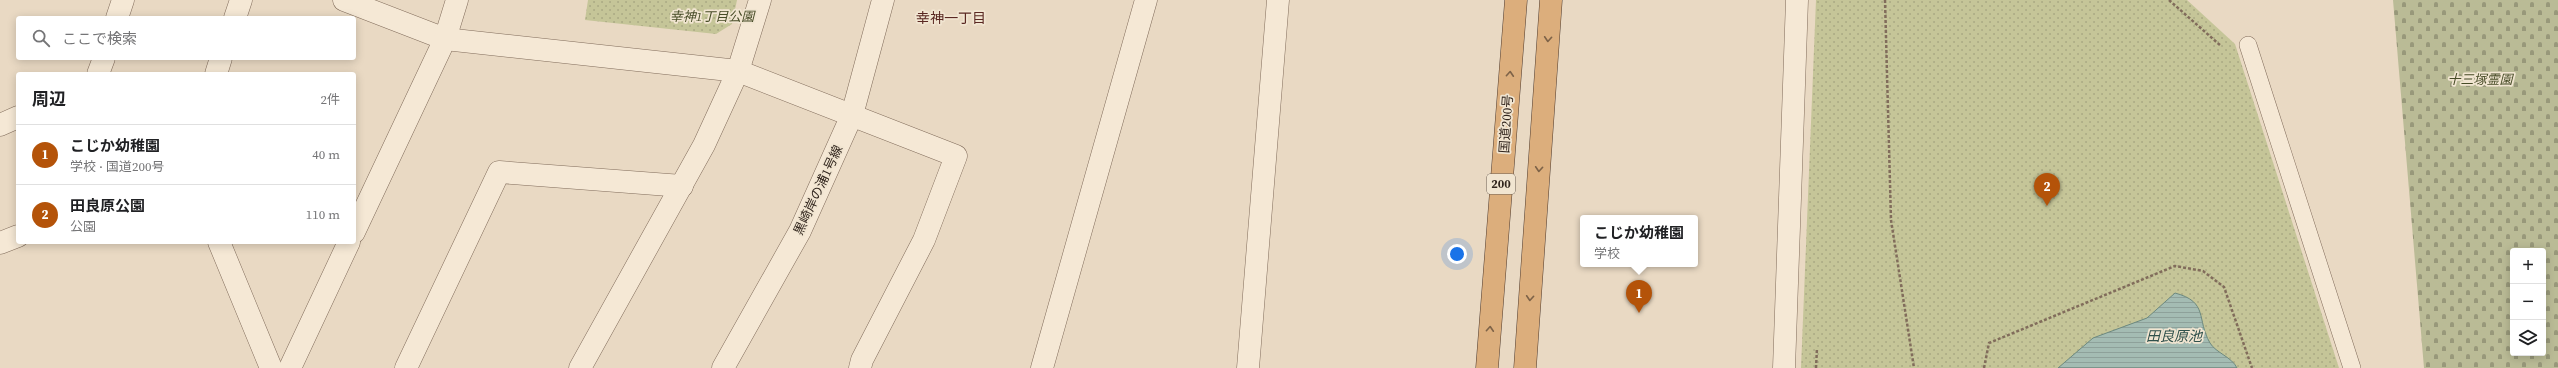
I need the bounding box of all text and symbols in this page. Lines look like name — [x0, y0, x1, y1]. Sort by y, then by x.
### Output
park label: 幸神1丁目公園 — [670, 8, 756, 25]
district label: 幸神一丁目 — [916, 8, 986, 28]
search box — [16, 16, 356, 60]
icon: search — [30, 27, 52, 49]
text: ここで検索 — [62, 28, 137, 49]
one-way arrow — [1544, 36, 1553, 42]
one-way arrow — [1505, 71, 1514, 77]
park label: 十三塚霊園 — [2447, 71, 2514, 88]
text: 周辺 — [32, 87, 66, 111]
text: 2件 — [320, 91, 340, 108]
street label: 国道200号 — [1495, 94, 1517, 154]
text: こじか幼稚園 — [70, 135, 160, 156]
street label: 黒崎岸の浦1号線 — [790, 142, 846, 238]
text: 1 — [41, 146, 49, 163]
text: 40 m — [312, 146, 340, 163]
text: 学校 · 国道200号 — [70, 158, 164, 175]
one-way arrow — [1534, 166, 1543, 172]
pin: 2 — [2034, 173, 2060, 206]
road number: 200 — [1487, 174, 1515, 194]
text: 田良原公園 — [70, 195, 145, 216]
text: 2 — [41, 206, 49, 223]
text: 110 m — [306, 206, 340, 223]
popup — [1580, 215, 1698, 267]
text: 公園 — [70, 218, 96, 235]
text: こじか幼稚園 — [1594, 222, 1684, 243]
your location — [1447, 244, 1467, 264]
text: 学校 — [1594, 245, 1620, 262]
map controls — [2510, 248, 2546, 356]
button: + — [2510, 248, 2546, 284]
pin: 1 — [1626, 280, 1652, 313]
button: − — [2510, 284, 2546, 320]
one-way arrow — [1525, 295, 1534, 301]
button: layers — [2510, 320, 2546, 356]
one-way arrow — [1485, 326, 1494, 332]
water label: 田良原池 — [2146, 326, 2204, 346]

